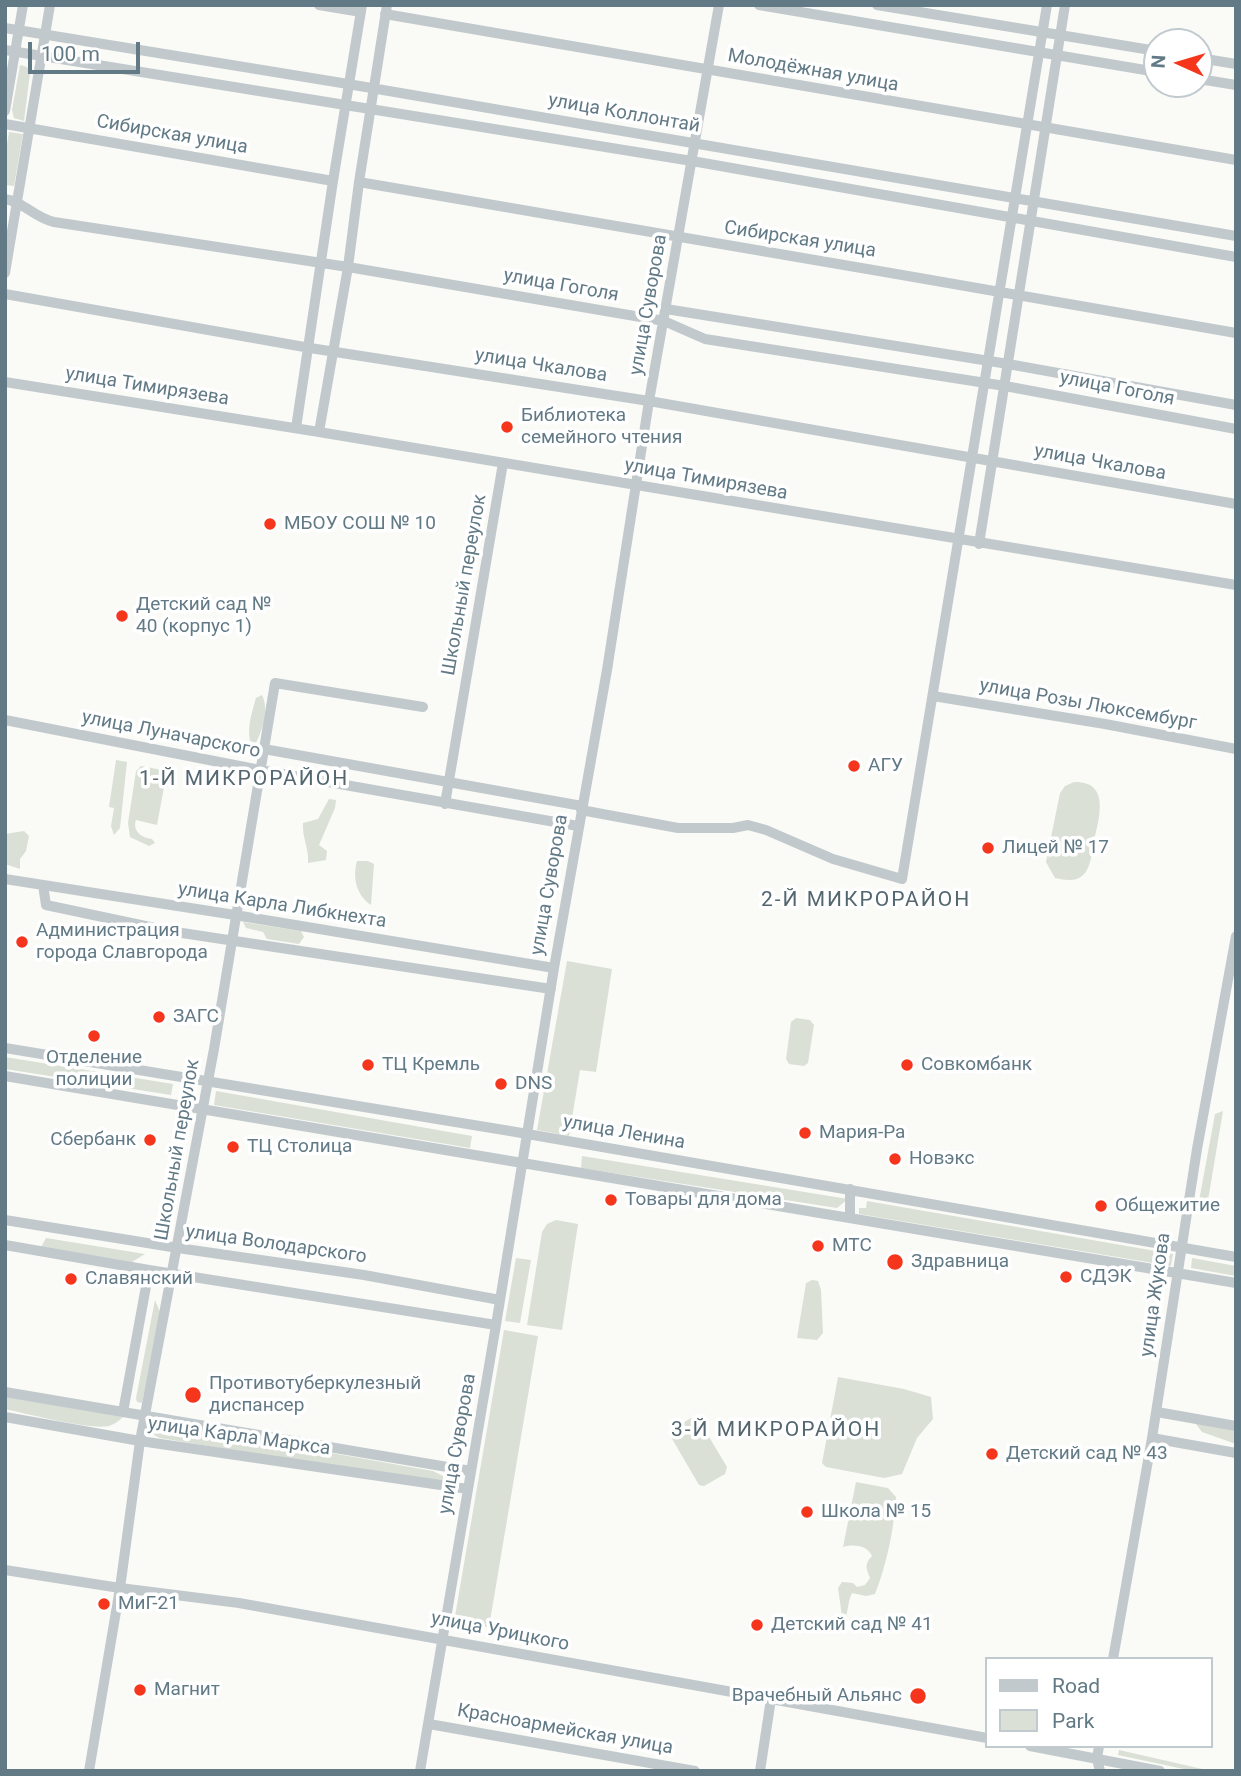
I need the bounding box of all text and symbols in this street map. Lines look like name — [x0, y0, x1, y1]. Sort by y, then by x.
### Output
scale bar — [32, 28, 144, 72]
north arrow — [1143, 28, 1213, 98]
text: 100 m — [41, 42, 100, 66]
street label: Молодёжная улица — [726, 45, 900, 97]
text: N — [1147, 54, 1170, 69]
street label: улица Коллонтай — [546, 89, 702, 139]
street label: Сибирская улица — [95, 110, 249, 160]
street label: Сибирская улица — [723, 217, 877, 263]
street label: улица Суворова — [625, 233, 673, 377]
street label: улица Гоголя — [502, 265, 620, 307]
street label: улица Чкалова — [473, 344, 609, 388]
street label: улица Тимирязева — [64, 363, 230, 411]
street label: улица Гоголя — [1058, 367, 1176, 411]
place label: Библиотека семейного чтения — [521, 405, 682, 449]
marker: Библиотека семейного чтения — [499, 419, 515, 435]
street label: улица Чкалова — [1032, 440, 1168, 486]
street label: улица Тимирязева — [623, 454, 789, 506]
street label: Школьный переулок — [438, 493, 492, 677]
place label: МБОУ СОШ № 10 — [284, 513, 436, 535]
marker: МБОУ СОШ № 10 — [262, 516, 278, 532]
place label: Детский сад № 40 (корпус 1) — [136, 594, 272, 638]
marker: Детский сад № 40 (корпус 1) — [114, 608, 130, 624]
street label: улица Розы Люксембург — [978, 675, 1198, 735]
street label: улица Луначарского — [80, 707, 262, 763]
place label: АГУ — [868, 755, 903, 777]
marker: АГУ — [846, 758, 862, 774]
district label: 1-Й МИКРОРАЙОН — [141, 767, 347, 793]
street label: улица Суворова — [526, 813, 574, 957]
place label: Лицей № 17 — [1002, 837, 1109, 859]
marker: Лицей № 17 — [980, 840, 996, 856]
street label: улица Карла Либкнехта — [176, 878, 388, 934]
district label: 2-Й МИКРОРАЙОН — [763, 888, 969, 914]
place label: Администрация города Славгорода — [36, 920, 208, 964]
marker: Администрация города Славгорода — [14, 934, 30, 950]
place label: ЗАГС — [173, 1006, 219, 1028]
marker: ЗАГС — [151, 1009, 167, 1025]
marker: Отделение полиции — [86, 1028, 102, 1044]
place label: Отделение полиции — [46, 1047, 142, 1091]
place label: ТЦ Кремль — [382, 1054, 480, 1076]
place label: Совкомбанк — [921, 1054, 1032, 1076]
marker: ТЦ Кремль — [360, 1057, 376, 1073]
marker: Совкомбанк — [899, 1057, 915, 1073]
street label: Школьный переулок — [151, 1058, 205, 1242]
place label: DNS — [515, 1073, 552, 1095]
marker: DNS — [493, 1076, 509, 1092]
street label: улица Ленина — [561, 1111, 687, 1155]
place label: Мария-Ра — [819, 1122, 905, 1144]
marker: Мария-Ра — [797, 1125, 813, 1141]
place label: Сбербанк — [50, 1129, 136, 1151]
marker: Сбербанк — [142, 1132, 158, 1148]
place label: ТЦ Столица — [247, 1136, 352, 1158]
marker: ТЦ Столица — [225, 1139, 241, 1155]
place label: Новэкс — [909, 1148, 975, 1170]
marker: Новэкс — [887, 1151, 903, 1167]
place label: Товары для дома — [625, 1189, 782, 1211]
marker: Товары для дома — [603, 1192, 619, 1208]
place label: Общежитие — [1115, 1195, 1220, 1217]
marker: Общежитие — [1093, 1198, 1109, 1214]
street label: улица Володарского — [184, 1221, 368, 1269]
street label: улица Жукова — [1136, 1232, 1176, 1358]
place label: МТС — [832, 1235, 872, 1257]
marker: МТС — [810, 1238, 826, 1254]
place label: Здравница — [911, 1251, 1009, 1273]
marker: Здравница — [885, 1252, 905, 1272]
place label: СДЭК — [1080, 1266, 1132, 1288]
place label: Славянский — [85, 1268, 193, 1290]
marker: СДЭК — [1058, 1269, 1074, 1285]
marker: Славянский — [63, 1271, 79, 1287]
street label: улица Суворова — [434, 1372, 482, 1516]
place label: Противотуберкулезный диспансер — [209, 1373, 421, 1417]
marker: Противотуберкулезный диспансер — [183, 1385, 203, 1405]
street label: улица Карла Маркса — [146, 1413, 332, 1461]
district label: 3-Й МИКРОРАЙОН — [673, 1418, 879, 1444]
place label: Детский сад № 43 — [1006, 1443, 1168, 1465]
marker: Детский сад № 43 — [984, 1446, 1000, 1462]
place label: Школа № 15 — [821, 1501, 931, 1523]
marker: Школа № 15 — [799, 1504, 815, 1520]
place label: МиГ-21 — [118, 1593, 179, 1615]
marker: МиГ-21 — [96, 1596, 112, 1612]
street label: улица Урицкого — [429, 1607, 571, 1657]
place label: Детский сад № 41 — [771, 1614, 933, 1636]
marker: Детский сад № 41 — [749, 1617, 765, 1633]
legend — [986, 1657, 1213, 1748]
text: Road — [1052, 1674, 1100, 1698]
place label: Магнит — [154, 1679, 220, 1701]
marker: Магнит — [132, 1682, 148, 1698]
place label: Врачебный Альянс — [732, 1685, 902, 1707]
marker: Врачебный Альянс — [908, 1686, 928, 1706]
street label: Красноармейская улица — [455, 1700, 675, 1760]
text: Park — [1052, 1709, 1094, 1733]

